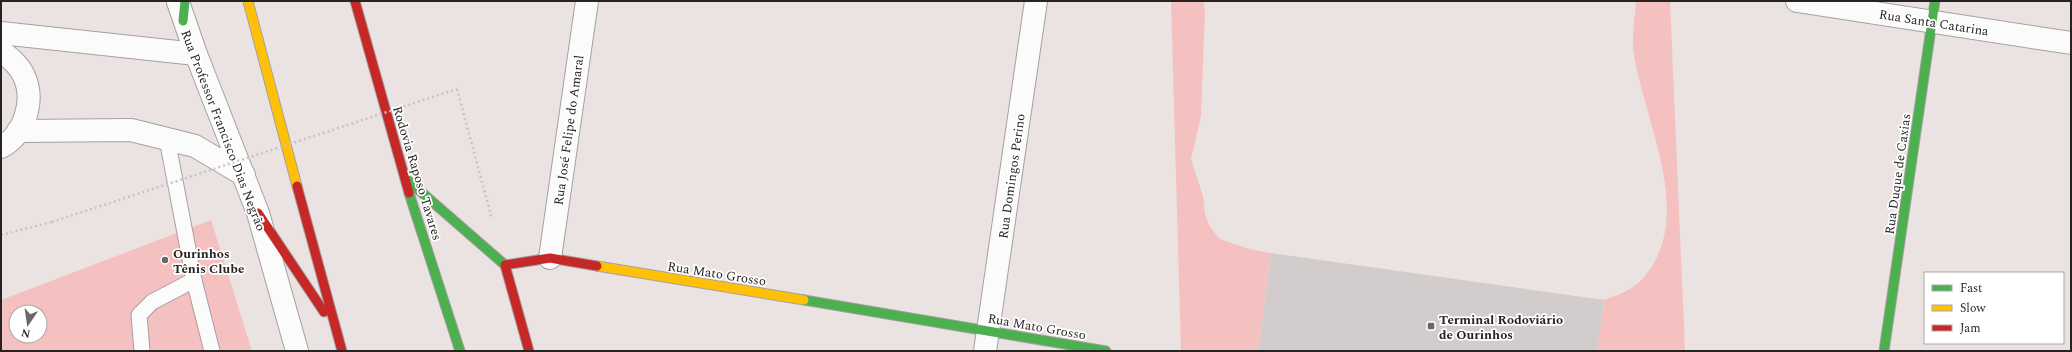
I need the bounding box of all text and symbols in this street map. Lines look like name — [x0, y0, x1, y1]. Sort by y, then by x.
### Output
street label: Rua Santa Catarina — [1878, 4, 1991, 42]
street label: Rua Professor Francisco Dias Negrão — [175, 27, 271, 234]
street label: Rua José Felipe do Amaral — [549, 54, 589, 206]
street label: Rodovia Raposo Tavares — [387, 104, 447, 243]
street label: Rua Domingos Perino — [993, 112, 1031, 240]
street label: Rua Duque de Caxias — [1880, 112, 1916, 236]
place label: Ourinhos Tênis Clube — [173, 244, 244, 279]
marker: Ourinhos Tênis Clube — [160, 255, 170, 265]
street label: Rua Mato Grosso — [666, 256, 768, 292]
legend — [1924, 272, 2064, 344]
text: Fast — [1960, 279, 1982, 298]
text: Slow — [1960, 299, 1986, 318]
north arrow — [8, 304, 48, 344]
street label: Rua Mato Grosso — [986, 308, 1088, 345]
place label: Terminal Rodoviário de Ourinhos — [1439, 310, 1563, 345]
text: Jam — [1960, 319, 1981, 338]
marker: Terminal Rodoviário de Ourinhos — [1426, 321, 1436, 331]
text: N — [20, 324, 32, 343]

